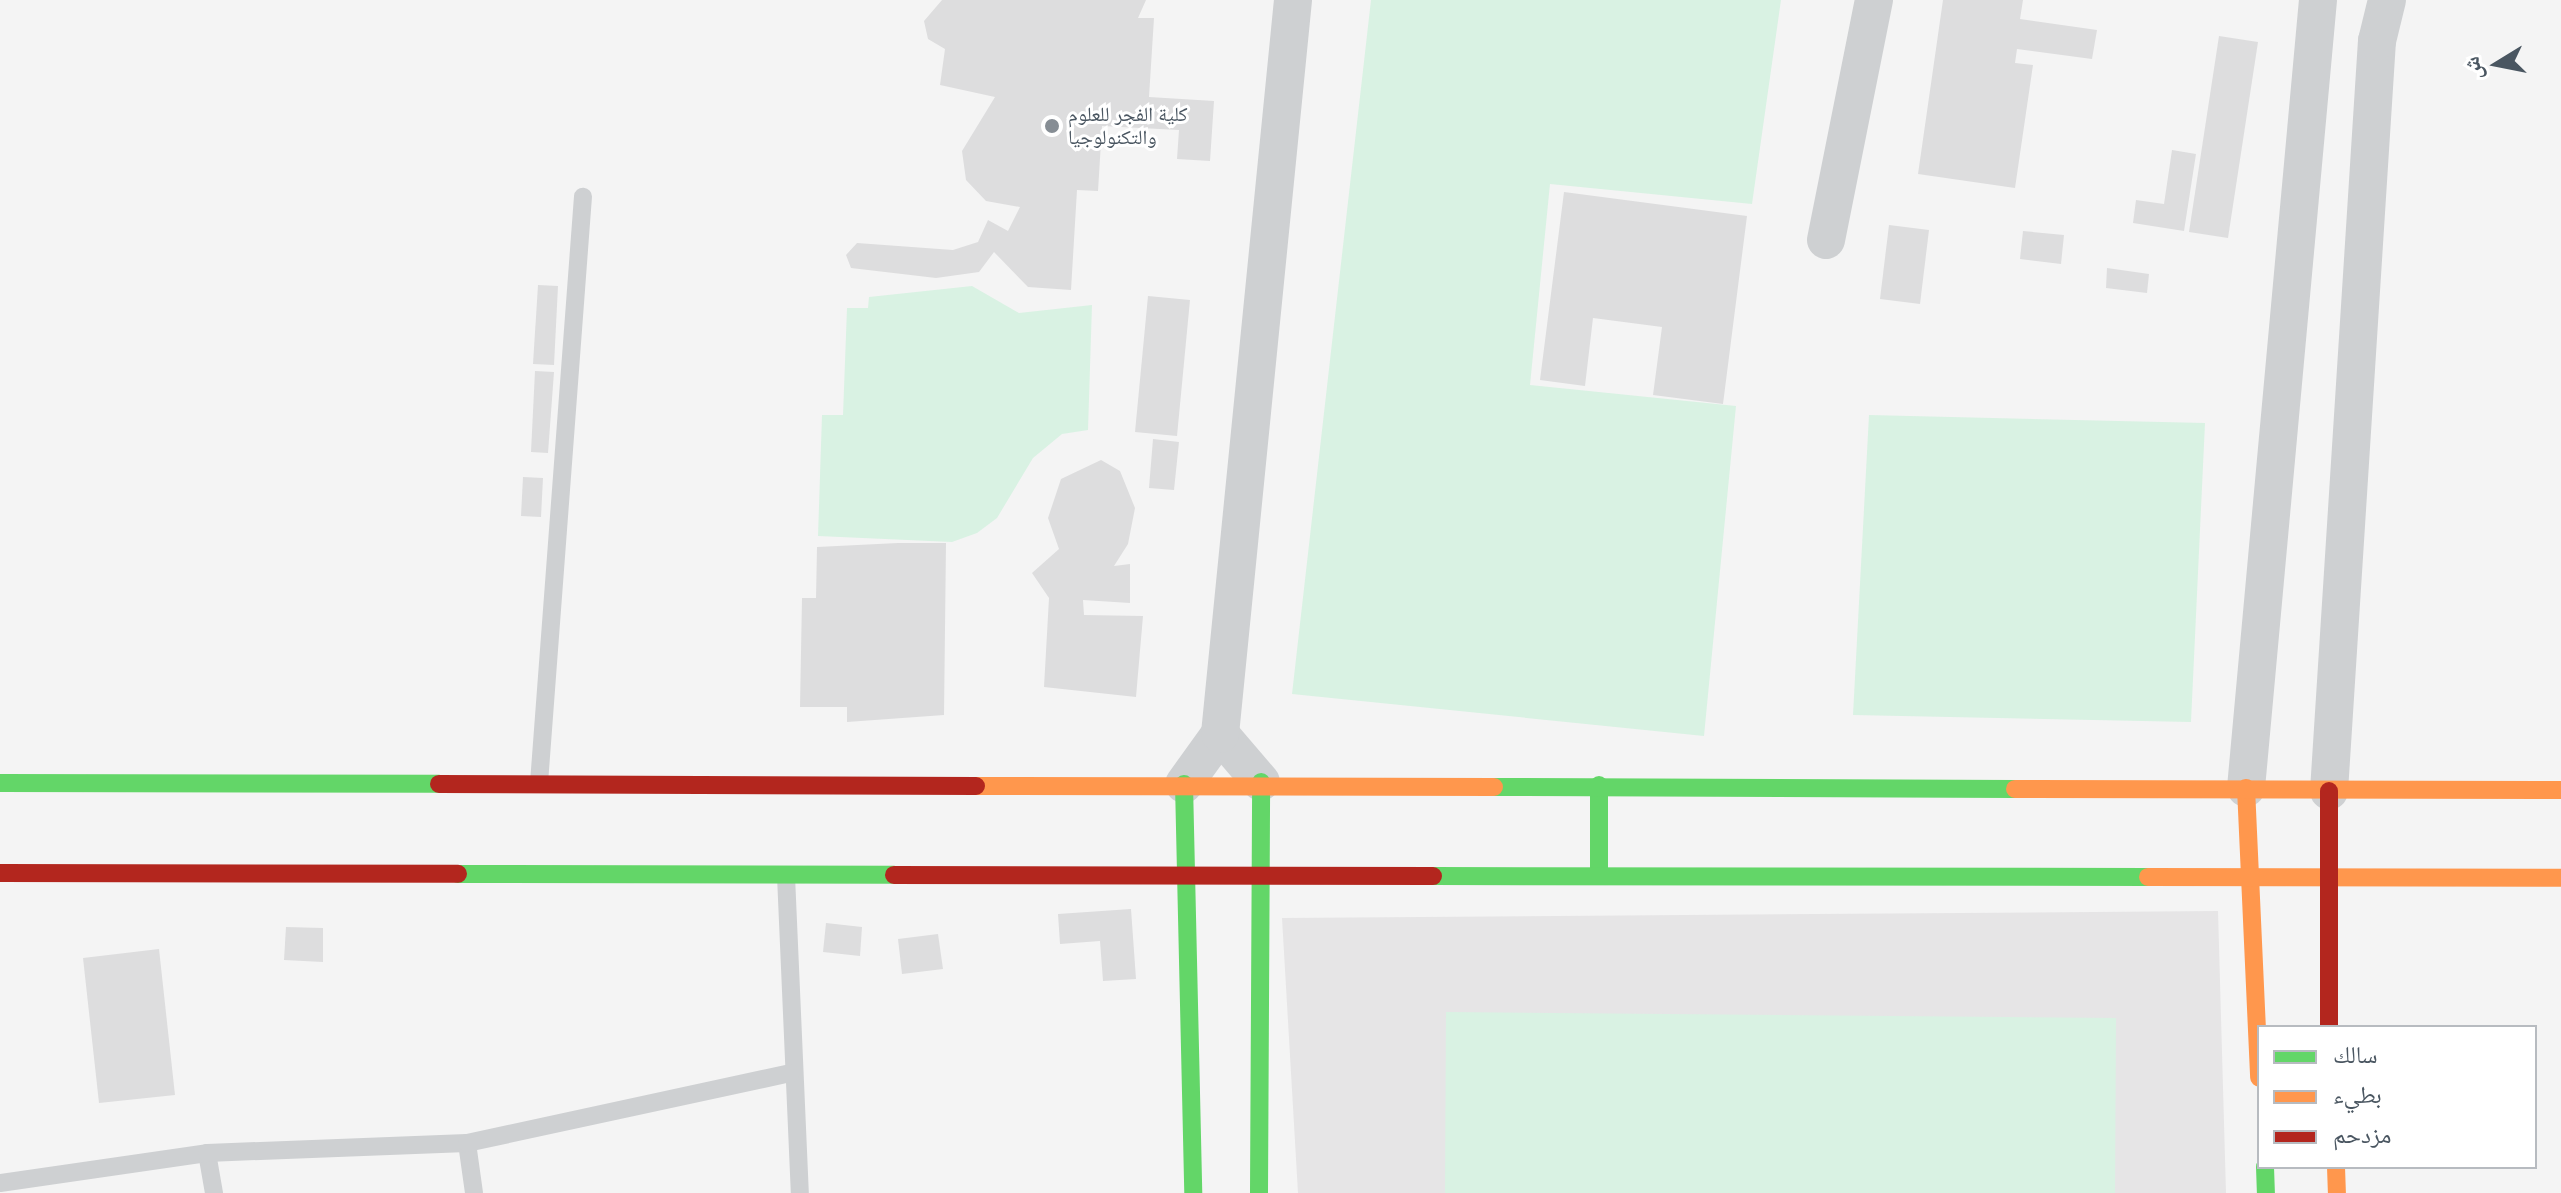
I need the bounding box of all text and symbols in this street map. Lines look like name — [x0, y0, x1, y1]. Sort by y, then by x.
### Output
north arrow — [2457, 24, 2537, 104]
text: ش — [2458, 54, 2488, 82]
place label: كلية الفجر للعلوم والتكنولوجيا — [1068, 102, 1188, 149]
marker: كلية الفجر للعلوم والتكنولوجيا — [1043, 117, 1061, 135]
legend — [2257, 1025, 2537, 1169]
text: سالك — [2333, 1041, 2378, 1069]
text: بطيء — [2333, 1081, 2382, 1109]
text: مزدحم — [2333, 1121, 2392, 1149]

